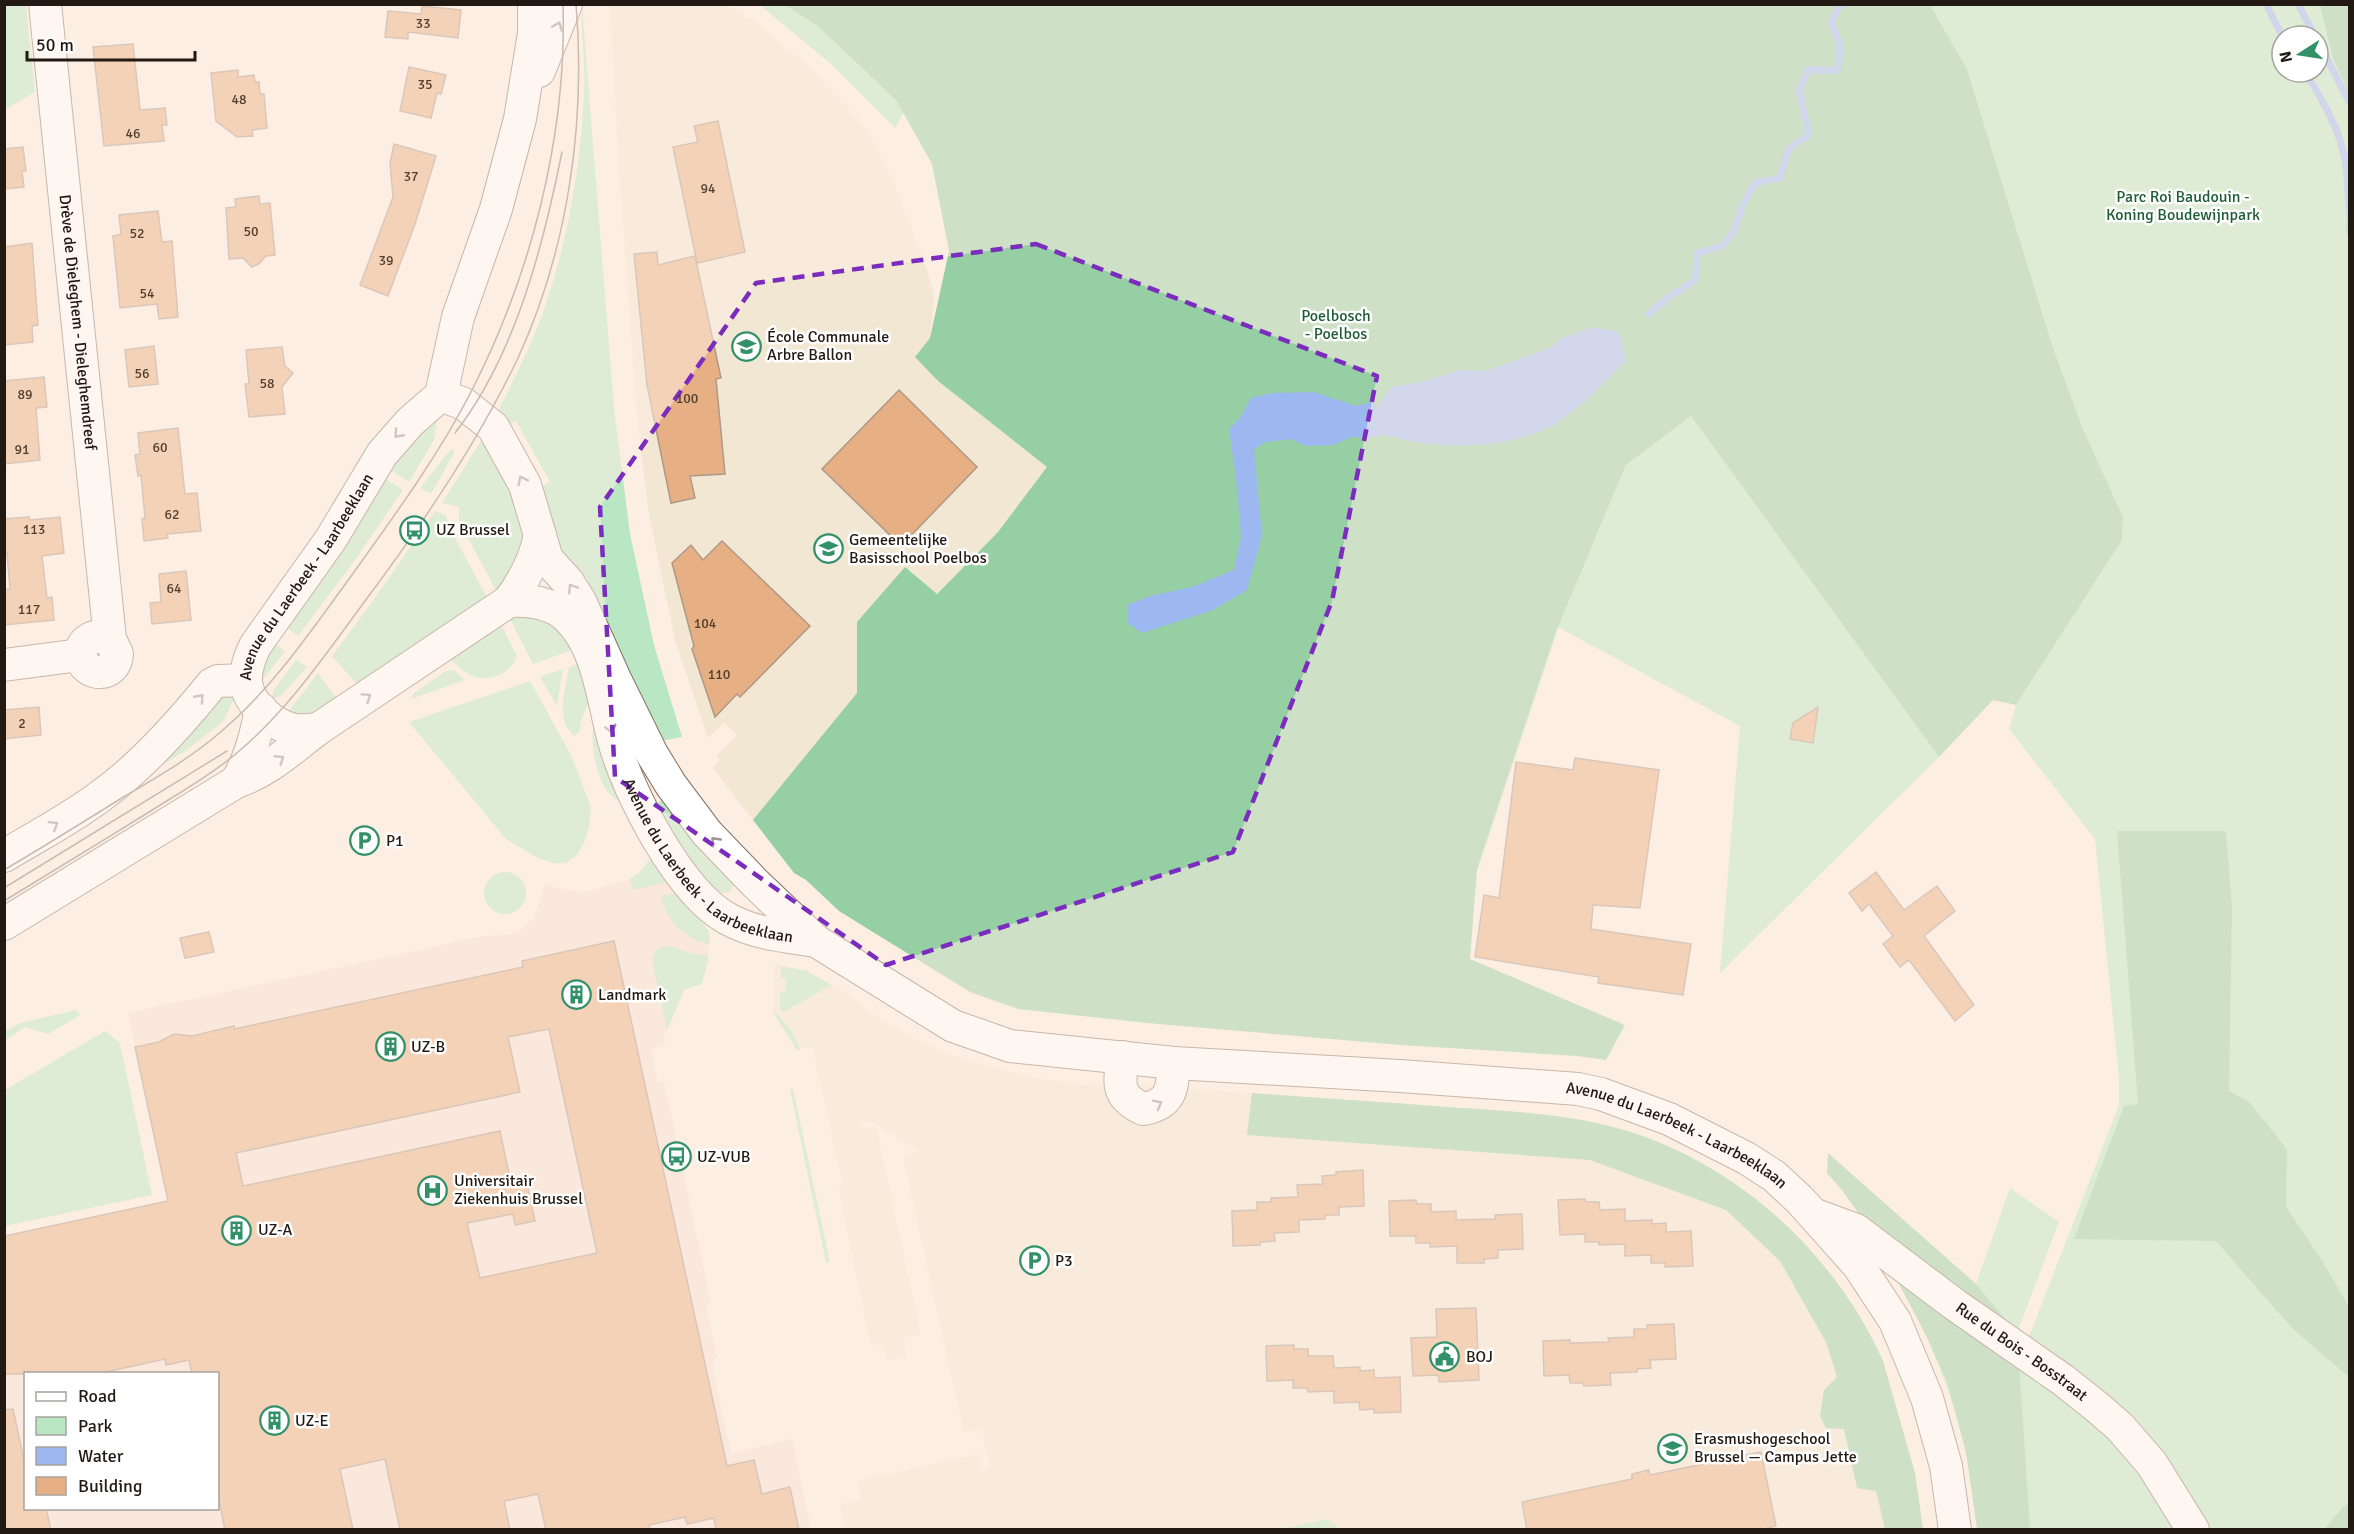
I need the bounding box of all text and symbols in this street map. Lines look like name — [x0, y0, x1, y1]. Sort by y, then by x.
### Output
house number: 33 — [415, 15, 431, 32]
one-way arrow — [551, 22, 563, 33]
scale bar — [27, 24, 195, 62]
north arrow — [2270, 24, 2330, 84]
text: 50 m — [36, 34, 74, 56]
text: N — [2275, 49, 2297, 64]
house number: 35 — [417, 76, 433, 93]
house number: 48 — [231, 91, 247, 108]
house number: 46 — [125, 125, 141, 142]
house number: 37 — [403, 168, 419, 185]
house number: 94 — [700, 180, 716, 197]
park label: Parc Roi Baudouin - Koning Boudewijnpark — [2106, 187, 2260, 225]
street label: Drève de Dieleghem - Dieleghemdreef — [55, 193, 101, 452]
house number: 50 — [243, 223, 259, 240]
house number: 52 — [129, 225, 145, 242]
house number: 39 — [378, 252, 394, 269]
house number: 54 — [139, 285, 155, 302]
park label: Poelbosch - Poelbos — [1301, 306, 1371, 344]
place label: École Communale Arbre Ballon — [767, 327, 889, 365]
school or university icon: École Communale Arbre Ballon — [730, 330, 762, 362]
house number: 56 — [134, 365, 150, 382]
house number: 58 — [259, 375, 275, 392]
house number: 89 — [17, 386, 33, 403]
house number: 100 — [676, 390, 698, 407]
one-way arrow — [394, 428, 405, 438]
house number: 60 — [152, 439, 168, 456]
house number: 91 — [14, 441, 30, 458]
street label: Avenue du Laerbeek - Laarbeeklaan — [236, 470, 378, 681]
one-way arrow — [517, 475, 529, 486]
house number: 62 — [164, 506, 180, 523]
bus stop icon: UZ Brussel — [399, 514, 431, 546]
place label: UZ Brussel — [436, 520, 510, 540]
house number: 113 — [23, 521, 45, 538]
place label: Gemeentelijke Basisschool Poelbos — [849, 530, 987, 568]
school or university icon: Gemeentelijke Basisschool Poelbos — [812, 533, 844, 565]
house number: 64 — [166, 580, 182, 597]
one-way arrow — [568, 584, 579, 595]
house number: 117 — [18, 601, 40, 618]
house number: 104 — [694, 615, 717, 632]
house number: 110 — [708, 666, 730, 683]
one-way arrow — [360, 693, 371, 704]
one-way arrow — [193, 694, 204, 705]
house number: 2 — [18, 715, 26, 732]
one-way arrow — [604, 724, 617, 734]
one-way arrow — [273, 755, 284, 766]
street label: Avenue du Laerbeek - Laarbeeklaan — [618, 775, 794, 947]
one-way arrow — [48, 821, 58, 833]
parking icon: P1 — [349, 825, 381, 857]
place label: P1 — [386, 831, 404, 851]
one-way arrow — [711, 837, 722, 847]
building icon: Landmark — [561, 979, 593, 1011]
place label: Landmark — [598, 985, 666, 1005]
building icon: UZ-B — [374, 1031, 406, 1063]
place label: UZ-B — [411, 1037, 445, 1057]
street label: Avenue du Laerbeek - Laarbeeklaan — [1565, 1078, 1791, 1193]
one-way arrow — [1152, 1099, 1163, 1111]
bus stop icon: UZ-VUB — [660, 1141, 692, 1173]
place label: UZ-VUB — [697, 1147, 751, 1167]
place label: Universitair Ziekenhuis Brussel — [454, 1171, 583, 1209]
hospital icon: Universitair Ziekenhuis Brussel — [417, 1174, 449, 1206]
building icon: UZ-A — [221, 1214, 253, 1246]
place label: UZ-A — [258, 1220, 293, 1240]
parking icon: P3 — [1018, 1245, 1050, 1277]
place label: P3 — [1055, 1251, 1073, 1271]
street label: Rue du Bois - Bosstraat — [1952, 1298, 2092, 1406]
public building icon: BOJ — [1429, 1341, 1461, 1373]
place label: BOJ — [1466, 1347, 1493, 1367]
legend — [24, 1372, 219, 1510]
text: Road — [78, 1385, 117, 1407]
building icon: UZ-E — [258, 1405, 290, 1437]
place label: UZ-E — [295, 1411, 329, 1431]
text: Park — [78, 1415, 113, 1437]
place label: Erasmushogeschool Brussel — Campus Jette — [1694, 1429, 1857, 1467]
school or university icon: Erasmushogeschool Brussel — Campus Jette — [1657, 1432, 1689, 1464]
text: Water — [78, 1445, 124, 1467]
text: Building — [78, 1475, 142, 1497]

